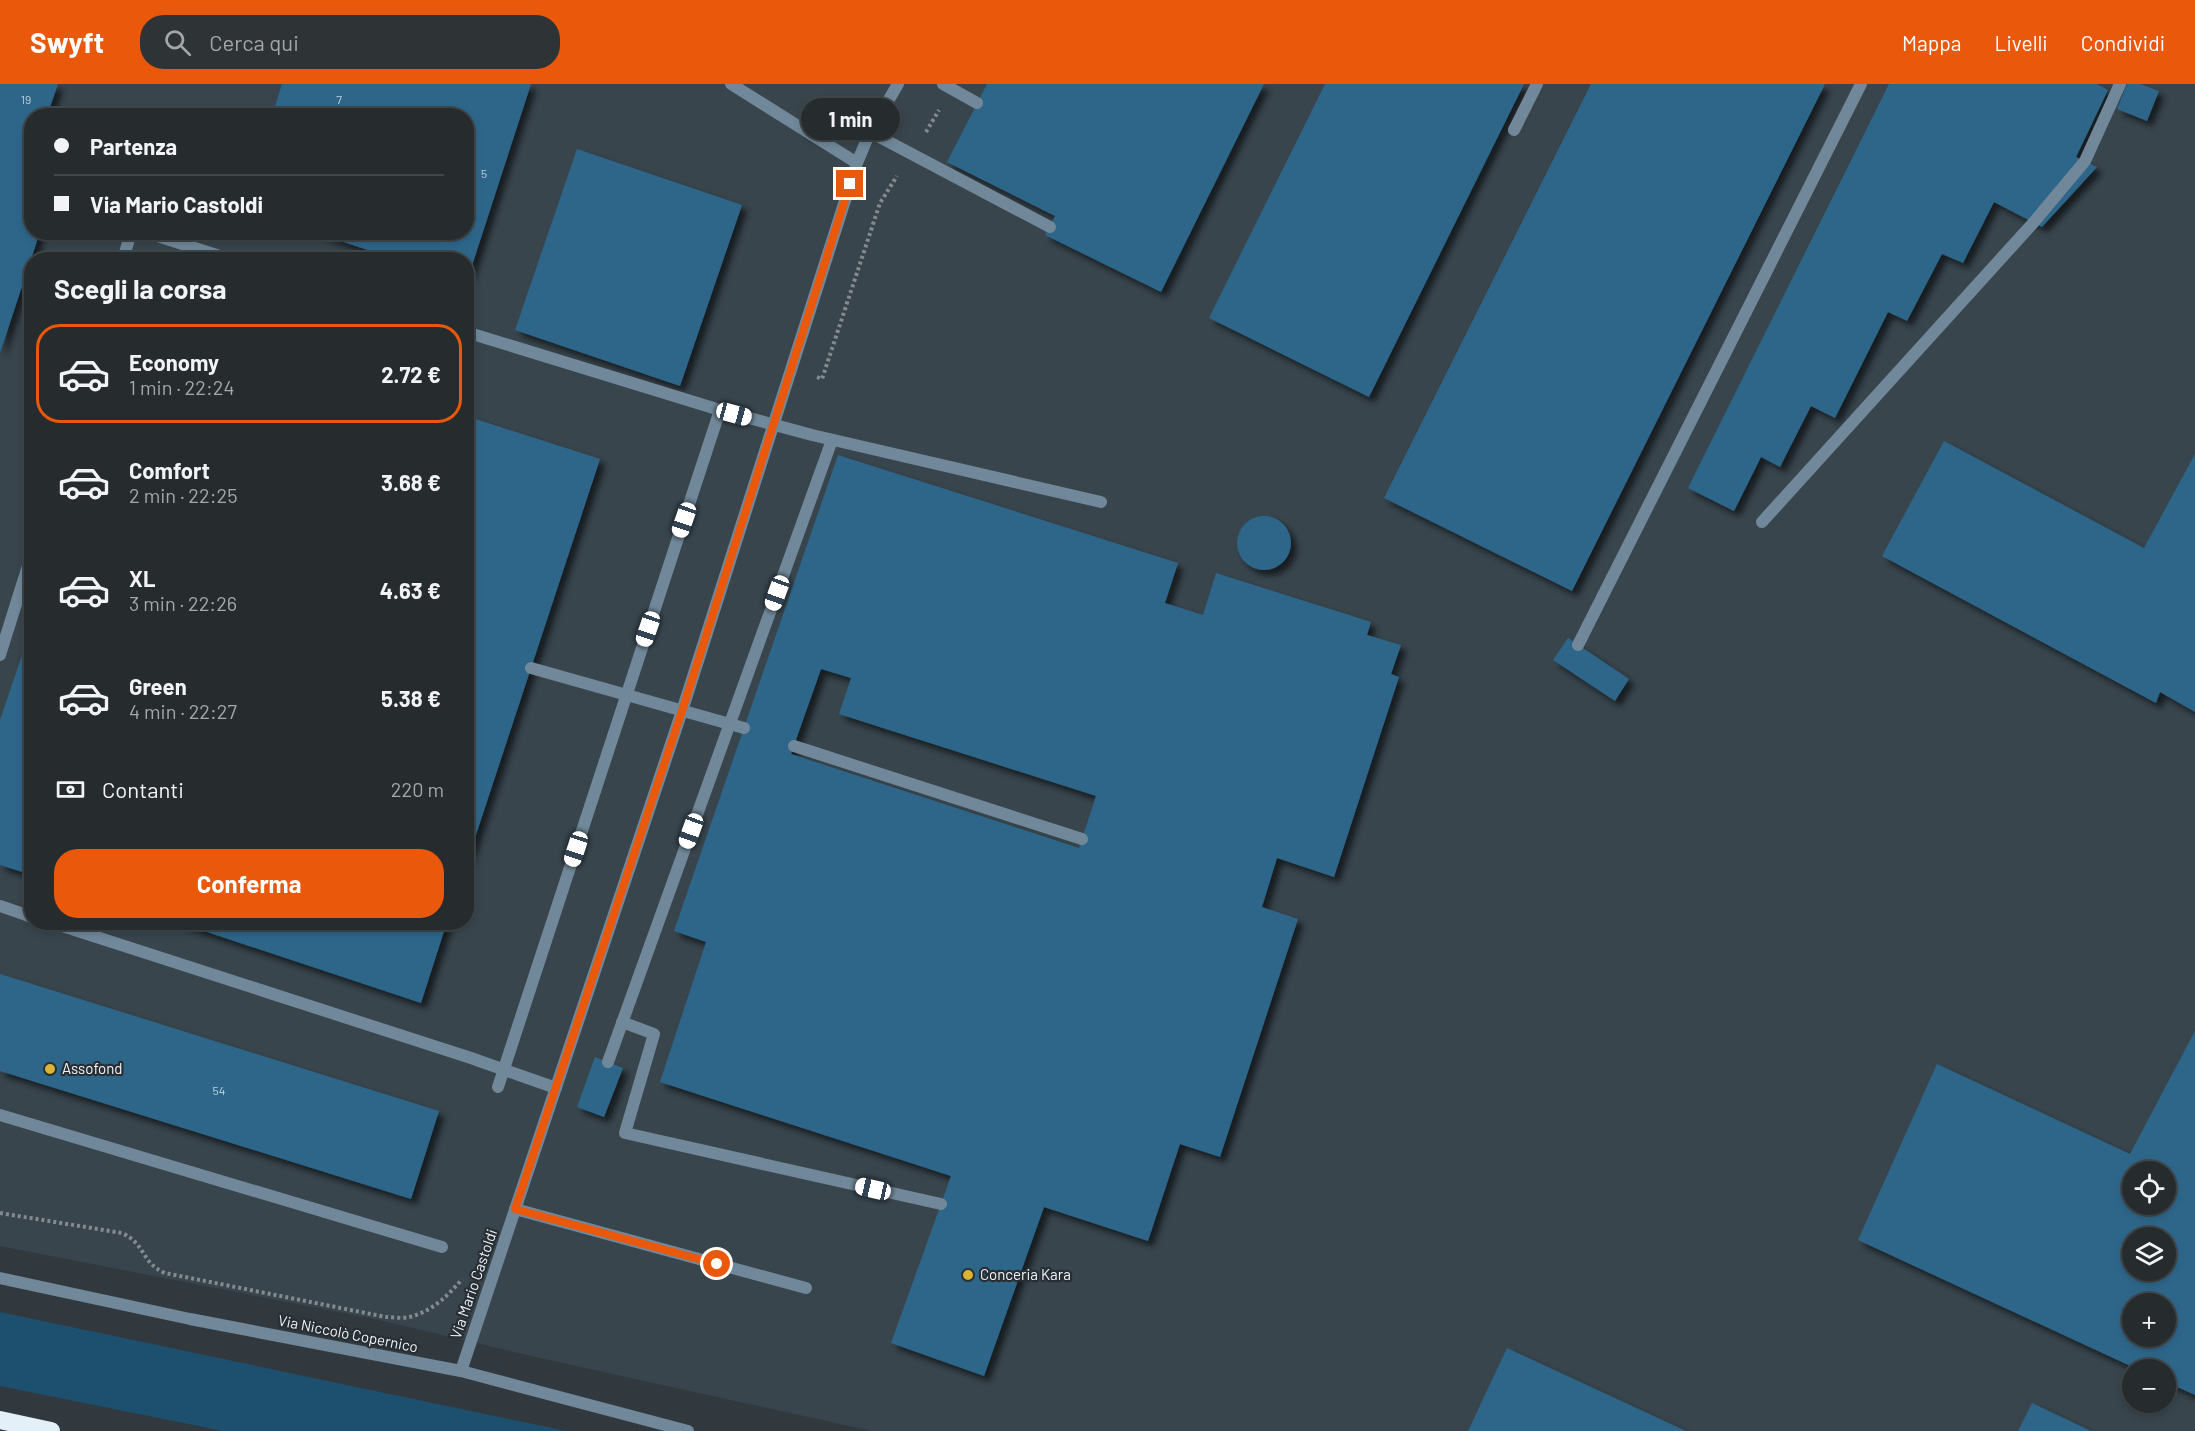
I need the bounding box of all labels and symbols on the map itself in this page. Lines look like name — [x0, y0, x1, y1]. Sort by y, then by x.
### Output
house number: 19 — [21, 92, 31, 106]
house number: 7 — [336, 92, 342, 106]
callout: 1 min — [800, 97, 900, 139]
house number: 5 — [481, 166, 487, 180]
route end — [836, 170, 863, 197]
car — [714, 401, 754, 427]
car — [670, 500, 698, 540]
car — [762, 573, 792, 613]
car — [634, 609, 662, 649]
car — [676, 811, 706, 851]
car — [562, 829, 590, 869]
place label: Assofond — [62, 1059, 122, 1077]
marker: Assofond — [43, 1062, 57, 1076]
house number: 54 — [213, 1083, 225, 1097]
car — [853, 1176, 893, 1202]
street label: Via Mario Castoldi — [446, 1226, 500, 1341]
route start — [703, 1250, 730, 1277]
place label: Conceria Kara — [980, 1265, 1071, 1283]
marker: Conceria Kara — [961, 1268, 975, 1282]
street label: Via Niccolò Copernico — [277, 1311, 420, 1355]

